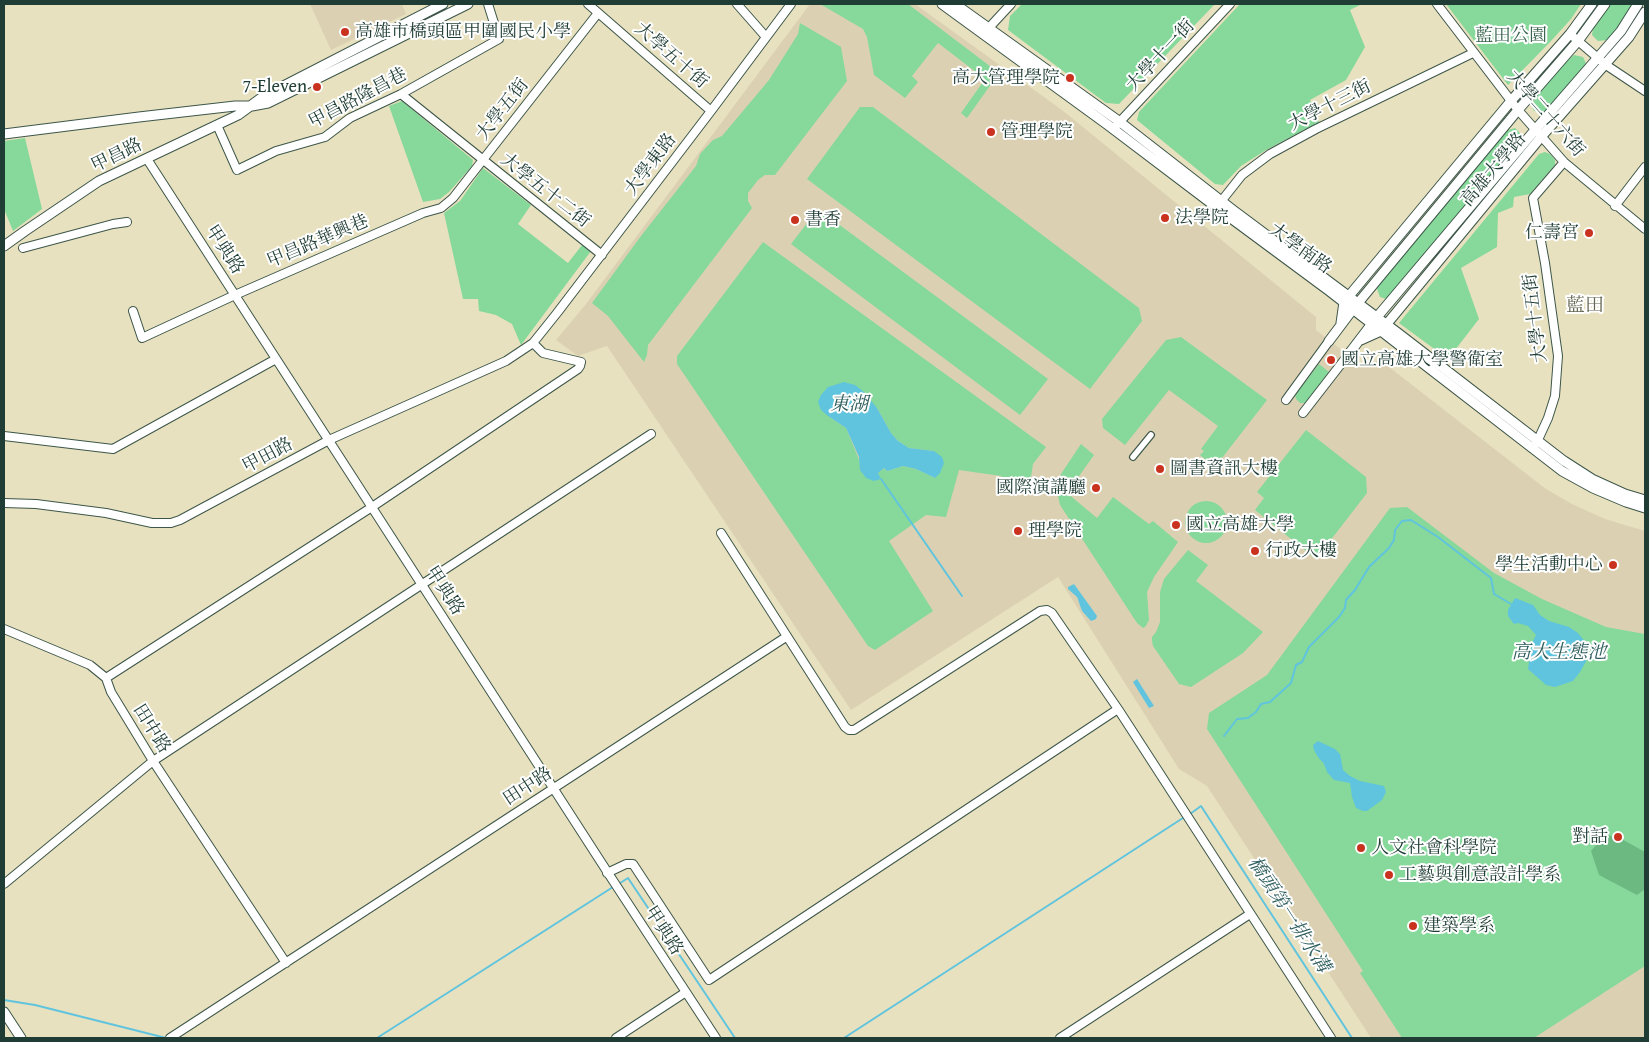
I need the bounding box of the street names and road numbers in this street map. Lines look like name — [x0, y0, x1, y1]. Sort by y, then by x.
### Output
street label: 大學十一街 — [1122, 16, 1200, 96]
street label: 大學五十街 — [630, 18, 712, 94]
street label: 甲昌路隆昌巷 — [305, 64, 411, 134]
street label: 大學二十六街 — [1501, 66, 1589, 162]
street label: 大學五街 — [472, 75, 534, 145]
street label: 大學十三街 — [1285, 76, 1375, 136]
street label: 高雄大學路 — [1457, 129, 1531, 211]
street label: 大學東路 — [621, 130, 681, 200]
street label: 甲昌路 — [88, 134, 146, 178]
street label: 大學五十二街 — [496, 149, 594, 233]
street label: 甲昌路華興巷 — [264, 211, 372, 273]
street label: 大學南路 — [1265, 219, 1335, 279]
street label: 甲典路 — [200, 221, 248, 279]
street label: 大學十五街 — [1520, 272, 1552, 364]
street label: 甲田路 — [239, 434, 297, 478]
street label: 甲典路 — [420, 562, 468, 620]
street label: 田中路 — [128, 700, 174, 758]
street label: 田中路 — [499, 763, 557, 811]
street label: 甲典路 — [639, 902, 687, 960]

